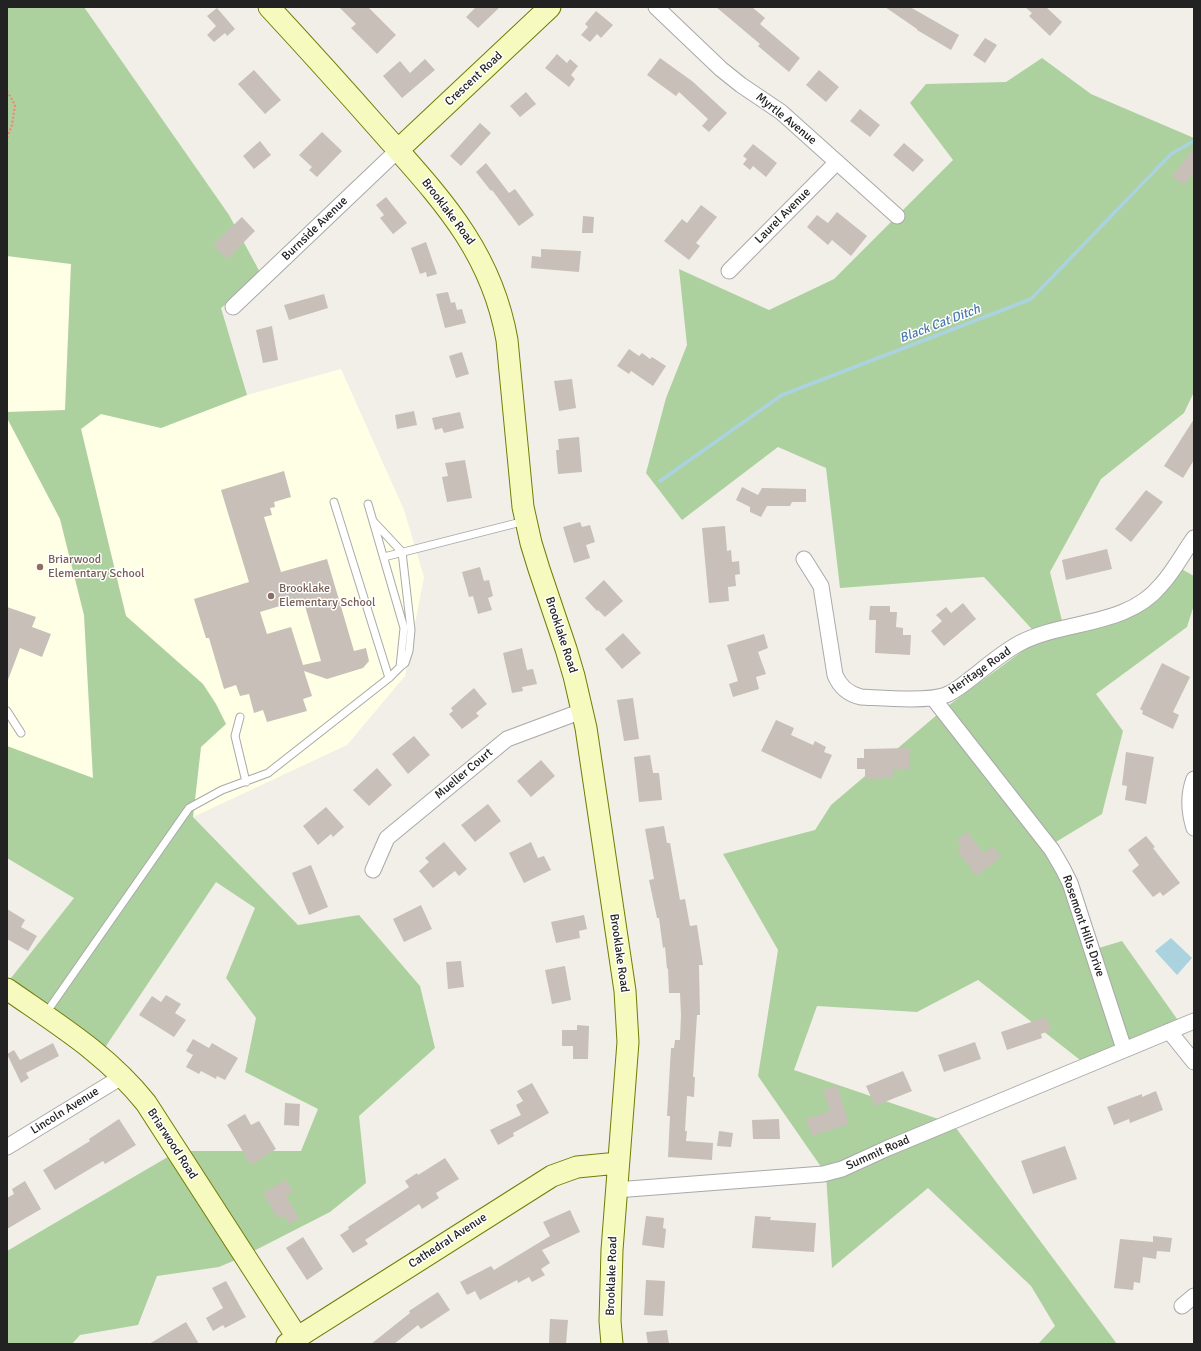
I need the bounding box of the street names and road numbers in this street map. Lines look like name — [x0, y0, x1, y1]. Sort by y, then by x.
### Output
street label: Crescent Road — [442, 49, 506, 109]
street label: Myrtle Avenue — [753, 90, 819, 148]
street label: Brooklake Road — [418, 176, 478, 248]
street label: Laurel Avenue — [752, 185, 814, 247]
street label: Burnside Avenue — [279, 194, 351, 264]
street label: Brooklake Road — [542, 595, 580, 675]
street label: Heritage Road — [946, 644, 1014, 698]
street label: Mueller Court — [432, 746, 496, 802]
street label: Rosemont Hills Drive — [1059, 873, 1107, 979]
street label: Brooklake Road — [606, 913, 632, 993]
street label: Lincoln Avenue — [28, 1084, 102, 1138]
street label: Briarwood Road — [144, 1106, 200, 1182]
street label: Summit Road — [844, 1133, 912, 1173]
street label: Cathedral Avenue — [406, 1210, 490, 1272]
street label: Brooklake Road — [603, 1236, 621, 1316]

